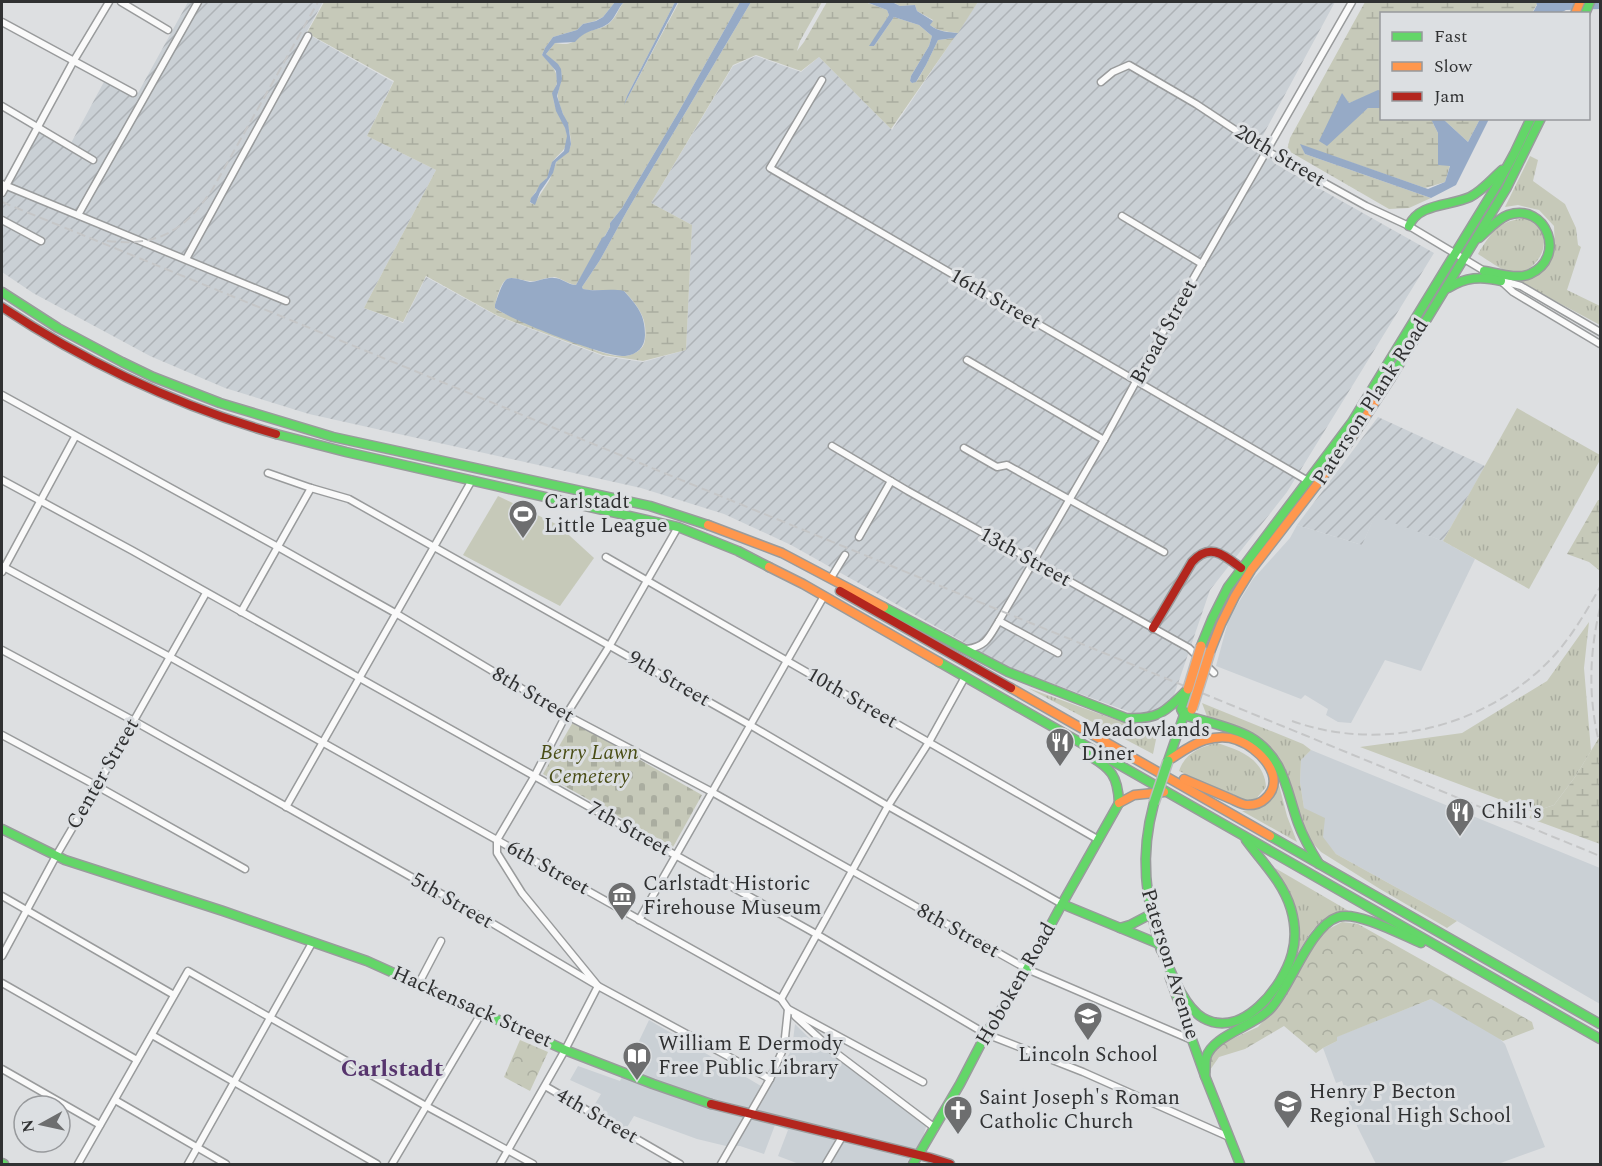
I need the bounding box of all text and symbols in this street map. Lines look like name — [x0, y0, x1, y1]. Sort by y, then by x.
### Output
legend — [1380, 12, 1590, 120]
text: Fast — [1434, 23, 1467, 50]
text: Slow — [1434, 53, 1473, 80]
text: Jam — [1434, 83, 1465, 110]
street label: 20th Street — [1228, 116, 1332, 196]
street label: 16th Street — [943, 260, 1047, 338]
street label: Broad Street — [1122, 274, 1206, 390]
street label: Paterson Plank Road — [1305, 312, 1437, 492]
place label: Carlstadt Little League — [544, 486, 667, 542]
sports icon: Carlstadt Little League — [507, 498, 539, 540]
street label: 13th Street — [973, 519, 1077, 595]
street label: 9th Street — [622, 643, 716, 715]
street label: 8th Street — [486, 659, 580, 731]
street label: 10th Street — [800, 659, 904, 737]
street label: Center Street — [58, 712, 148, 836]
place label: Meadowlands Diner — [1081, 714, 1210, 770]
restaurant icon: Meadowlands Diner — [1044, 726, 1076, 768]
park label: Berry Lawn Cemetery — [540, 737, 638, 793]
street label: 7th Street — [582, 793, 676, 865]
restaurant icon: Chili's — [1444, 796, 1476, 838]
place label: Chili's — [1481, 796, 1542, 828]
street label: 6th Street — [501, 832, 595, 904]
street label: 5th Street — [405, 865, 499, 937]
place label: Carlstadt Historic Firehouse Museum — [643, 868, 822, 924]
museum icon: Carlstadt Historic Firehouse Museum — [606, 880, 638, 922]
street label: Paterson Avenue — [1132, 885, 1208, 1043]
street label: 8th Street — [911, 895, 1005, 967]
street label: Hoboken Road — [968, 916, 1064, 1052]
street label: Hackensack Street — [387, 957, 557, 1057]
school or university icon: Lincoln School — [1072, 1000, 1104, 1042]
place label: William E Dermody Free Public Library — [658, 1028, 843, 1084]
place label: Lincoln School — [1018, 1039, 1158, 1071]
library icon: William E Dermody Free Public Library — [621, 1040, 653, 1082]
district label: Carlstadt — [341, 1051, 443, 1087]
place label: Henry P Becton Regional High School — [1309, 1076, 1511, 1132]
street label: 4th Street — [550, 1080, 644, 1152]
place label: Saint Joseph's Roman Catholic Church — [979, 1082, 1180, 1138]
school or university icon: Henry P Becton Regional High School — [1272, 1088, 1304, 1130]
north arrow — [12, 1094, 72, 1154]
church icon: Saint Joseph's Roman Catholic Church — [942, 1094, 974, 1136]
text: N — [15, 1118, 41, 1134]

